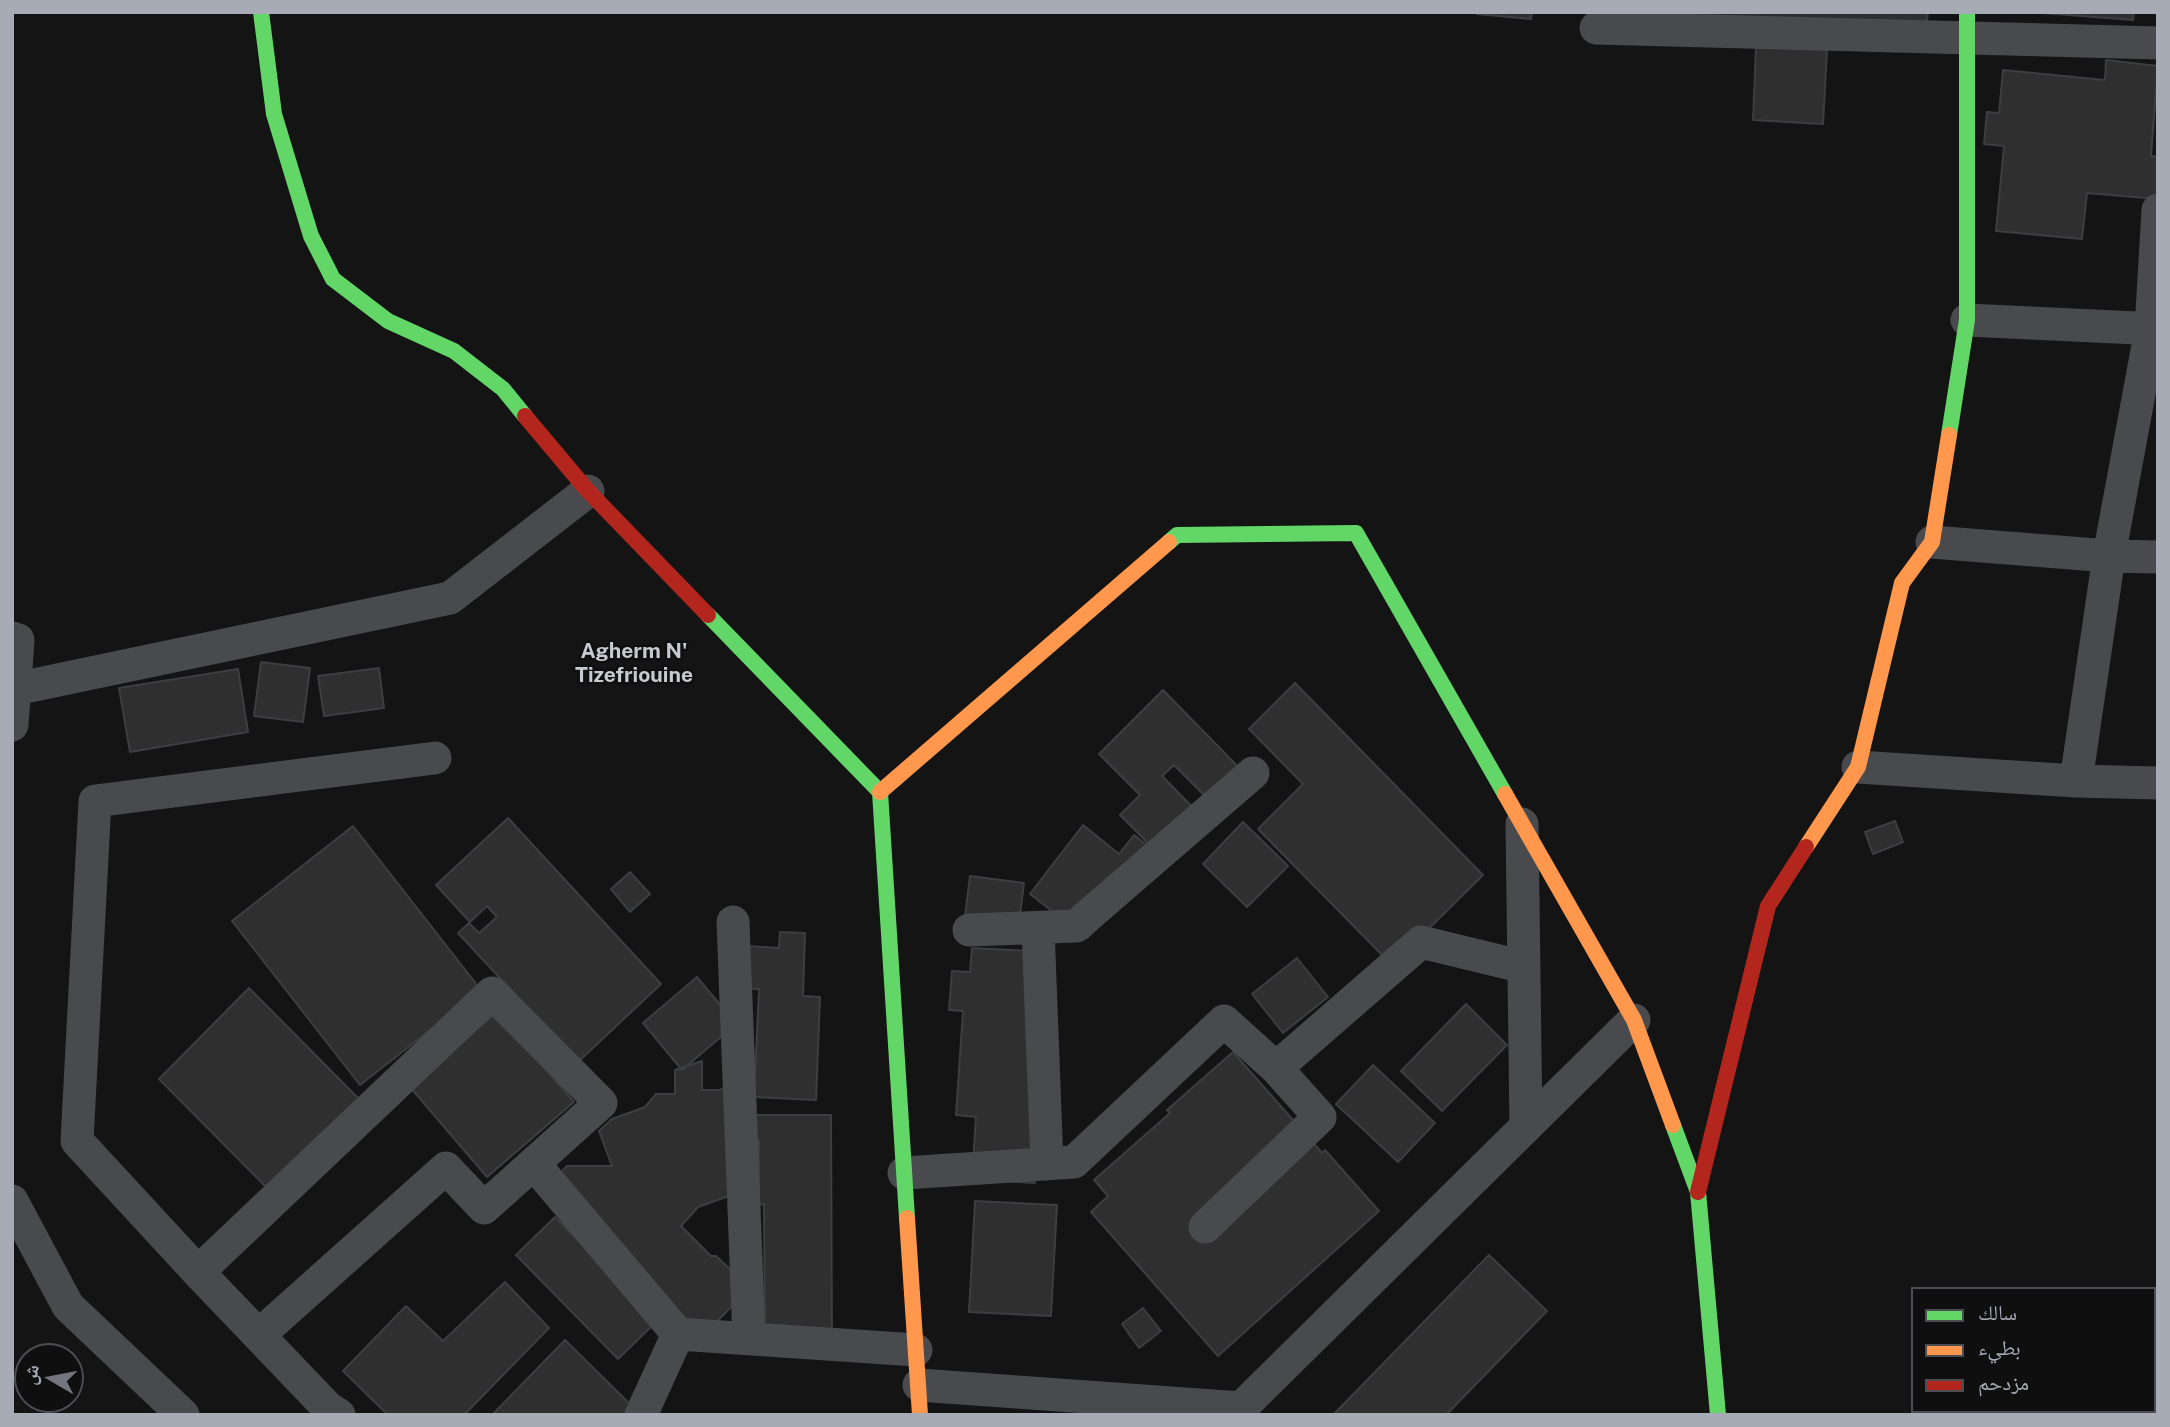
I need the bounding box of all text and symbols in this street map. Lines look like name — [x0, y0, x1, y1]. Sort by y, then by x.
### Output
district label: Agherm N' Tizefriouine — [575, 639, 693, 689]
legend — [1911, 1287, 2156, 1413]
text: سالك — [1978, 1300, 2017, 1325]
text: بطيء — [1978, 1335, 2021, 1360]
north arrow — [14, 1343, 84, 1413]
text: ش — [18, 1363, 43, 1387]
text: مزدحم — [1978, 1370, 2029, 1395]

